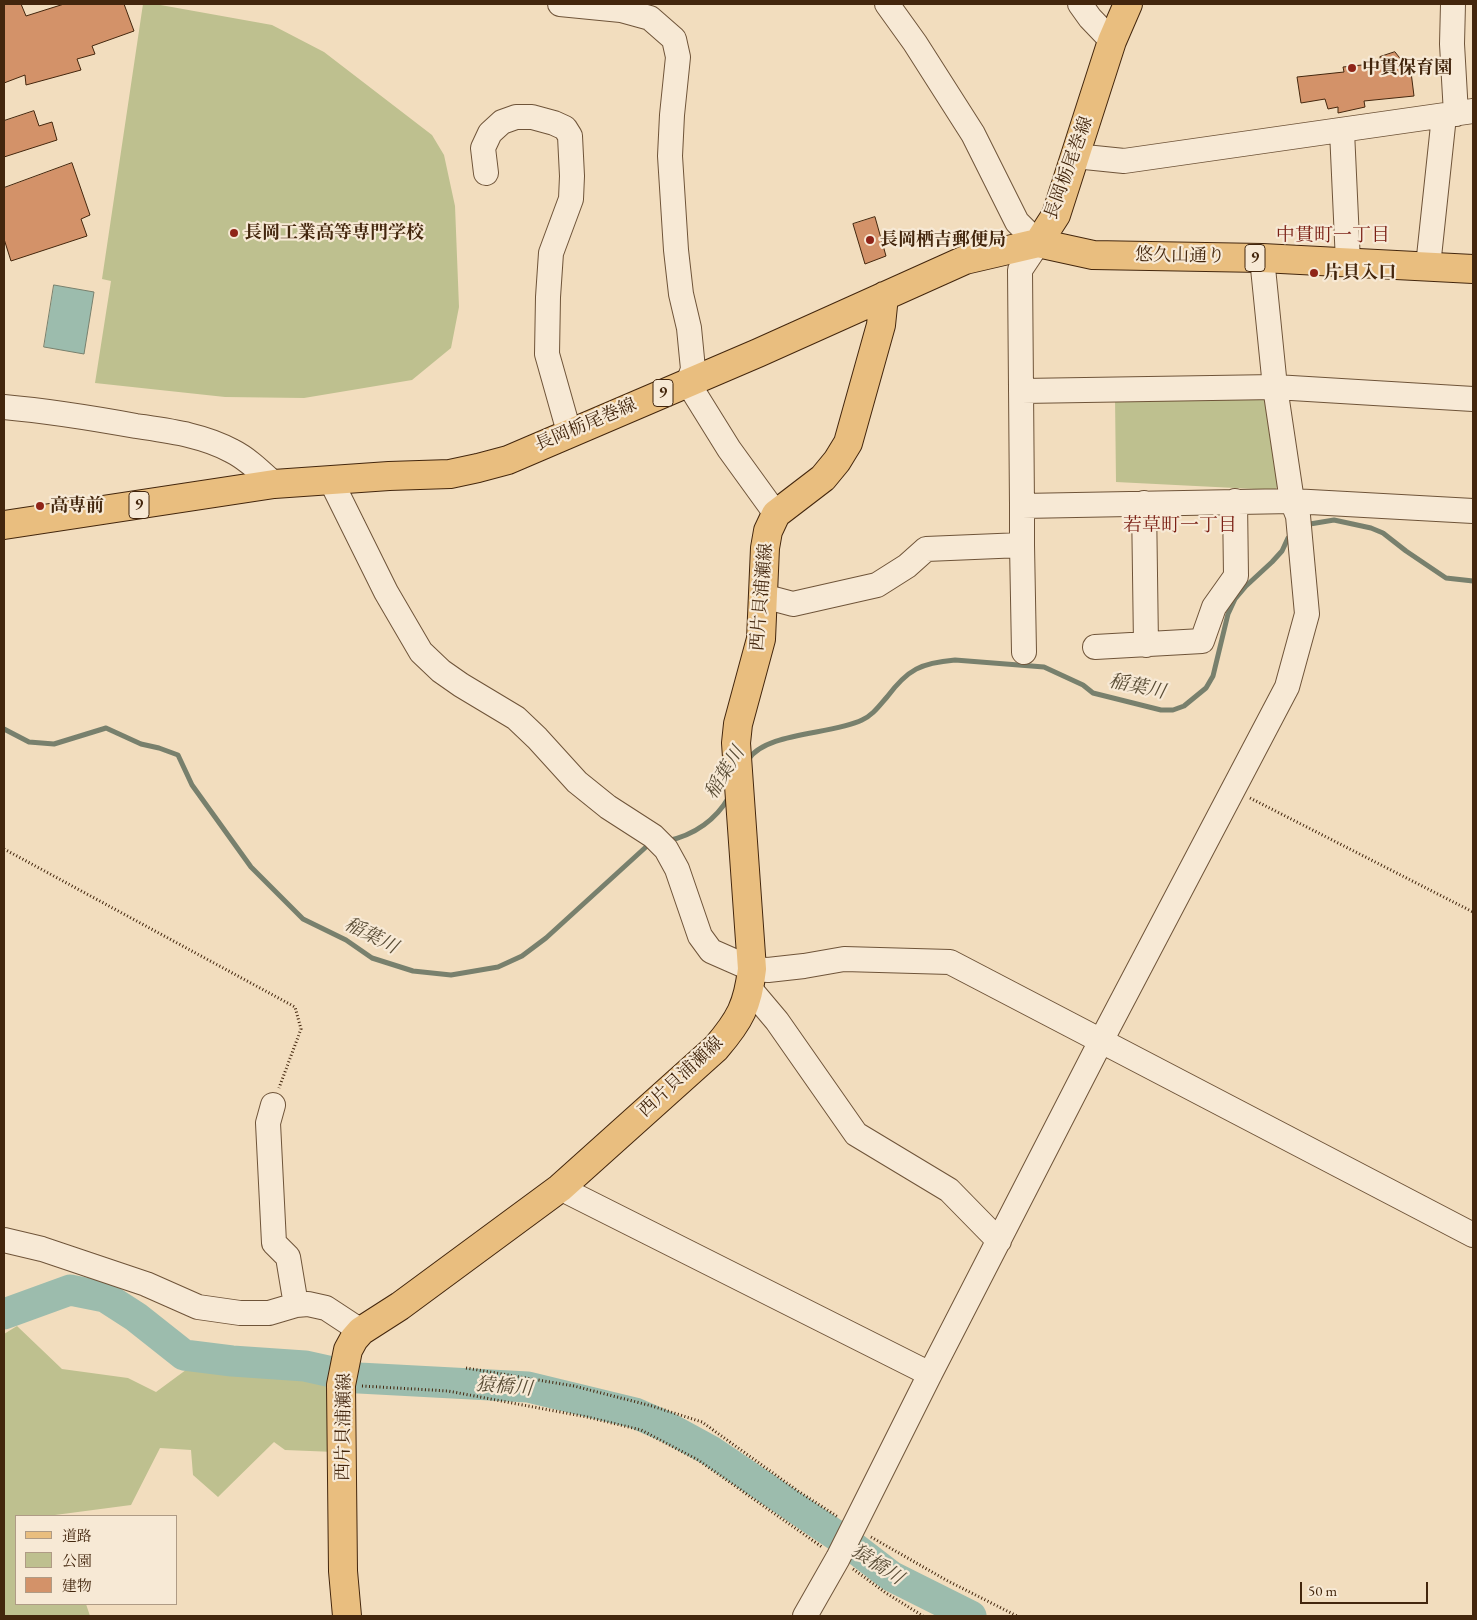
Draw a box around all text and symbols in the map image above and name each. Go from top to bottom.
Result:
place label: 中貫保育園 [1362,57,1452,79]
marker: 中貫保育園 [1346,62,1358,74]
street label: 長岡栃尾巻線 [1040,114,1098,222]
place label: 長岡工業高等専門学校 [244,222,424,244]
district label: 中貫町一丁目 [1276,225,1390,247]
marker: 長岡工業高等専門学校 [228,227,240,239]
place label: 長岡栖吉郵便局 [880,229,1006,251]
marker: 長岡栖吉郵便局 [864,234,876,246]
street label: 悠久山通り [1135,244,1225,268]
road number: 9 [1245,244,1265,272]
place label: 片貝入口 [1324,262,1396,284]
marker: 片貝入口 [1308,267,1320,279]
road number: 9 [653,379,673,406]
street label: 長岡栃尾巻線 [532,394,640,456]
road number: 9 [129,492,149,518]
place label: 高専前 [50,495,104,517]
marker: 高専前 [34,500,46,512]
district label: 若草町一丁目 [1123,515,1237,537]
street label: 西片貝浦瀬線 [747,542,777,652]
water label: 稲葉川 [1107,670,1167,704]
water label: 稲葉川 [700,743,750,803]
water label: 稲葉川 [340,913,402,959]
street label: 西片貝浦瀬線 [634,1032,728,1122]
street label: 西片貝浦瀬線 [332,1373,356,1481]
water label: 猿橋川 [475,1373,533,1401]
legend [15,1515,178,1605]
text: 道路 [62,1526,92,1545]
water label: 猿橋川 [847,1540,907,1590]
text: 公園 [62,1551,92,1570]
scale bar [1302,1572,1430,1604]
text: 建物 [62,1576,92,1595]
text: 50 m [1308,1581,1337,1600]

